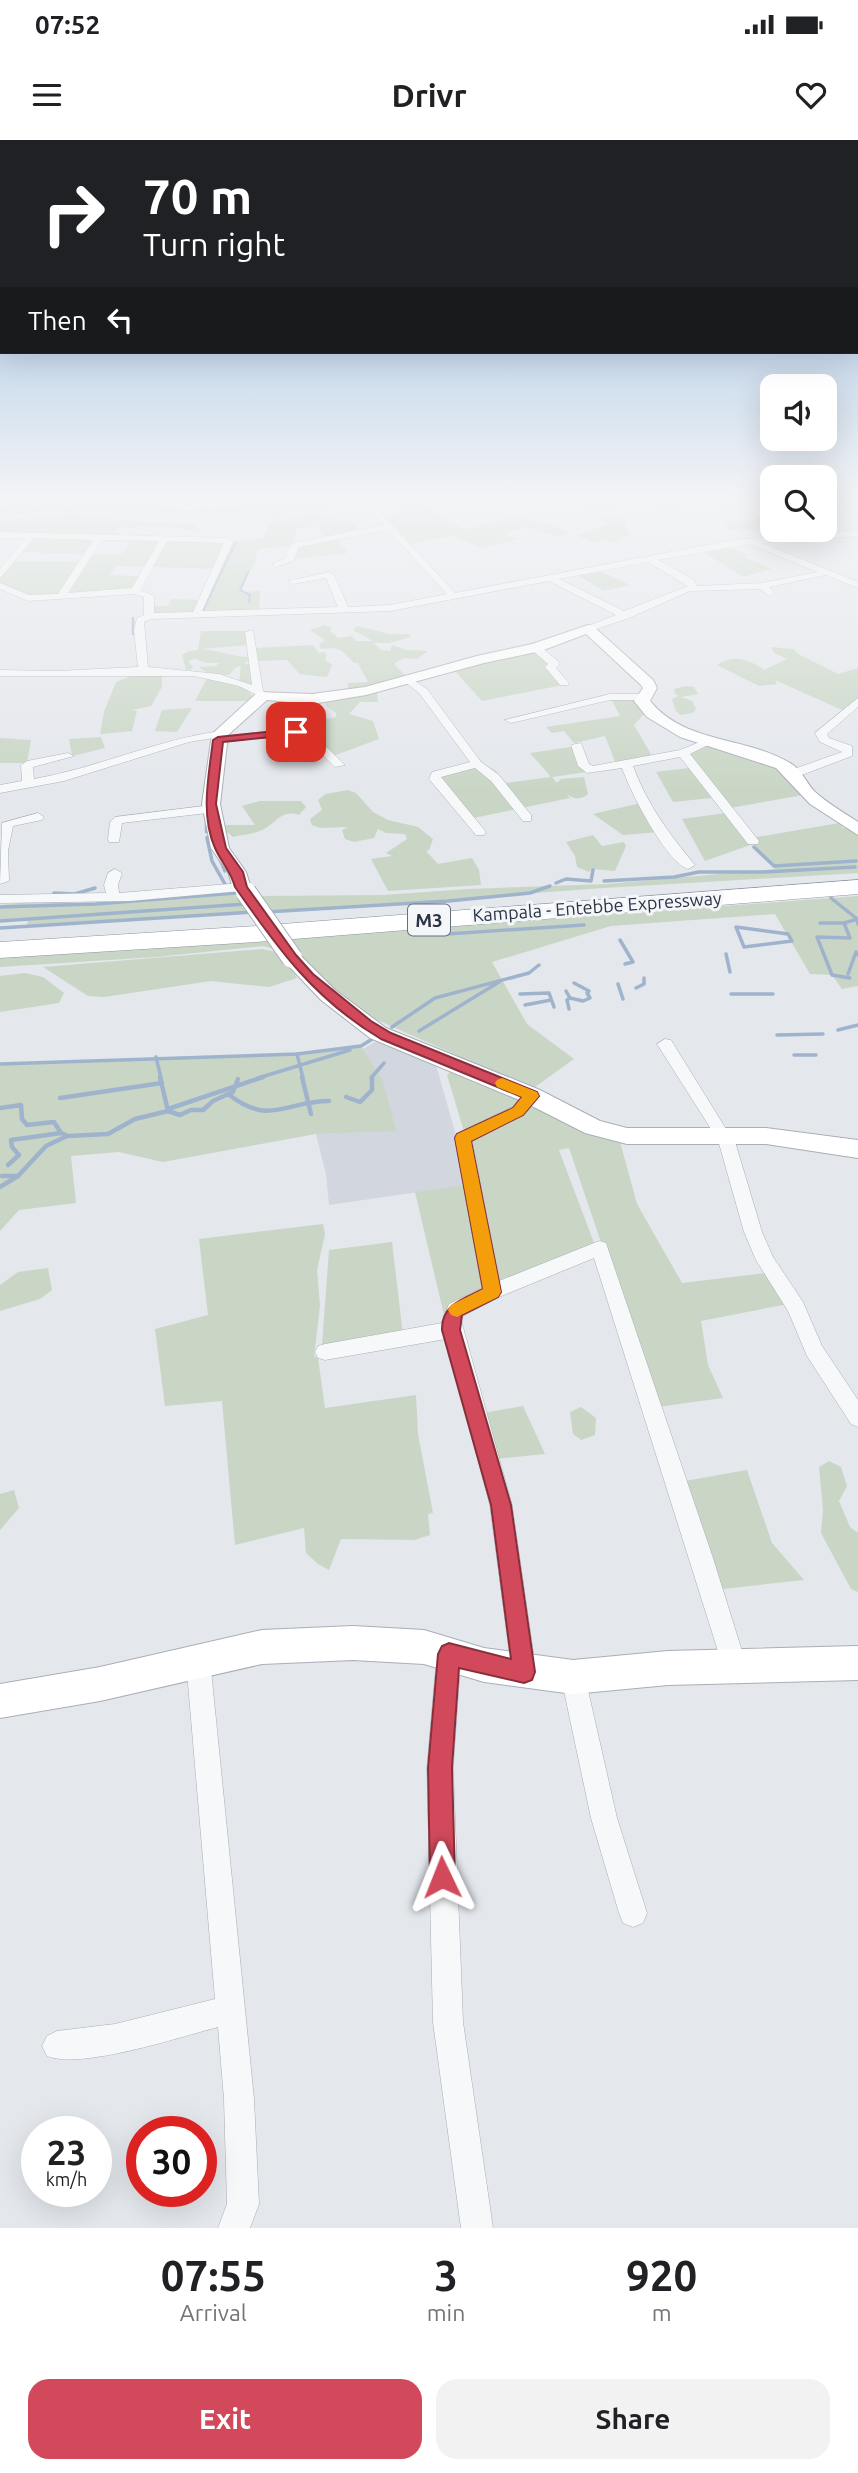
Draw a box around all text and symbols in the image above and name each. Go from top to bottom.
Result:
text: 07:52 [35,10,100,39]
icon: menu [28,76,66,114]
icon: heart [792,76,830,114]
text: Drivr [391,77,467,113]
icon: right [28,168,119,259]
text: 70 m [143,168,252,223]
text: Turn right [143,226,285,262]
icon: left [101,301,139,339]
text: Then [28,306,87,335]
map controls [760,374,837,542]
button: sound [760,374,837,451]
button: search [760,465,837,542]
pin [266,702,326,762]
icon: arrive [277,713,315,751]
street label: Kampala - Entebbe Expressway [472,887,722,925]
road number: M3 [408,904,450,936]
position arrow [405,1840,479,1914]
speed limit sign: 30 [126,2116,217,2207]
text: 23 [47,2132,86,2172]
text: km/h [46,2169,87,2189]
text: 07:55 [161,2252,266,2299]
text: 3 [434,2252,458,2299]
text: 920 [626,2252,697,2299]
text: Arrival [180,2300,247,2325]
text: min [427,2300,465,2325]
text: m [652,2300,672,2325]
button: Exit [28,2379,422,2459]
button: Share [436,2379,830,2459]

